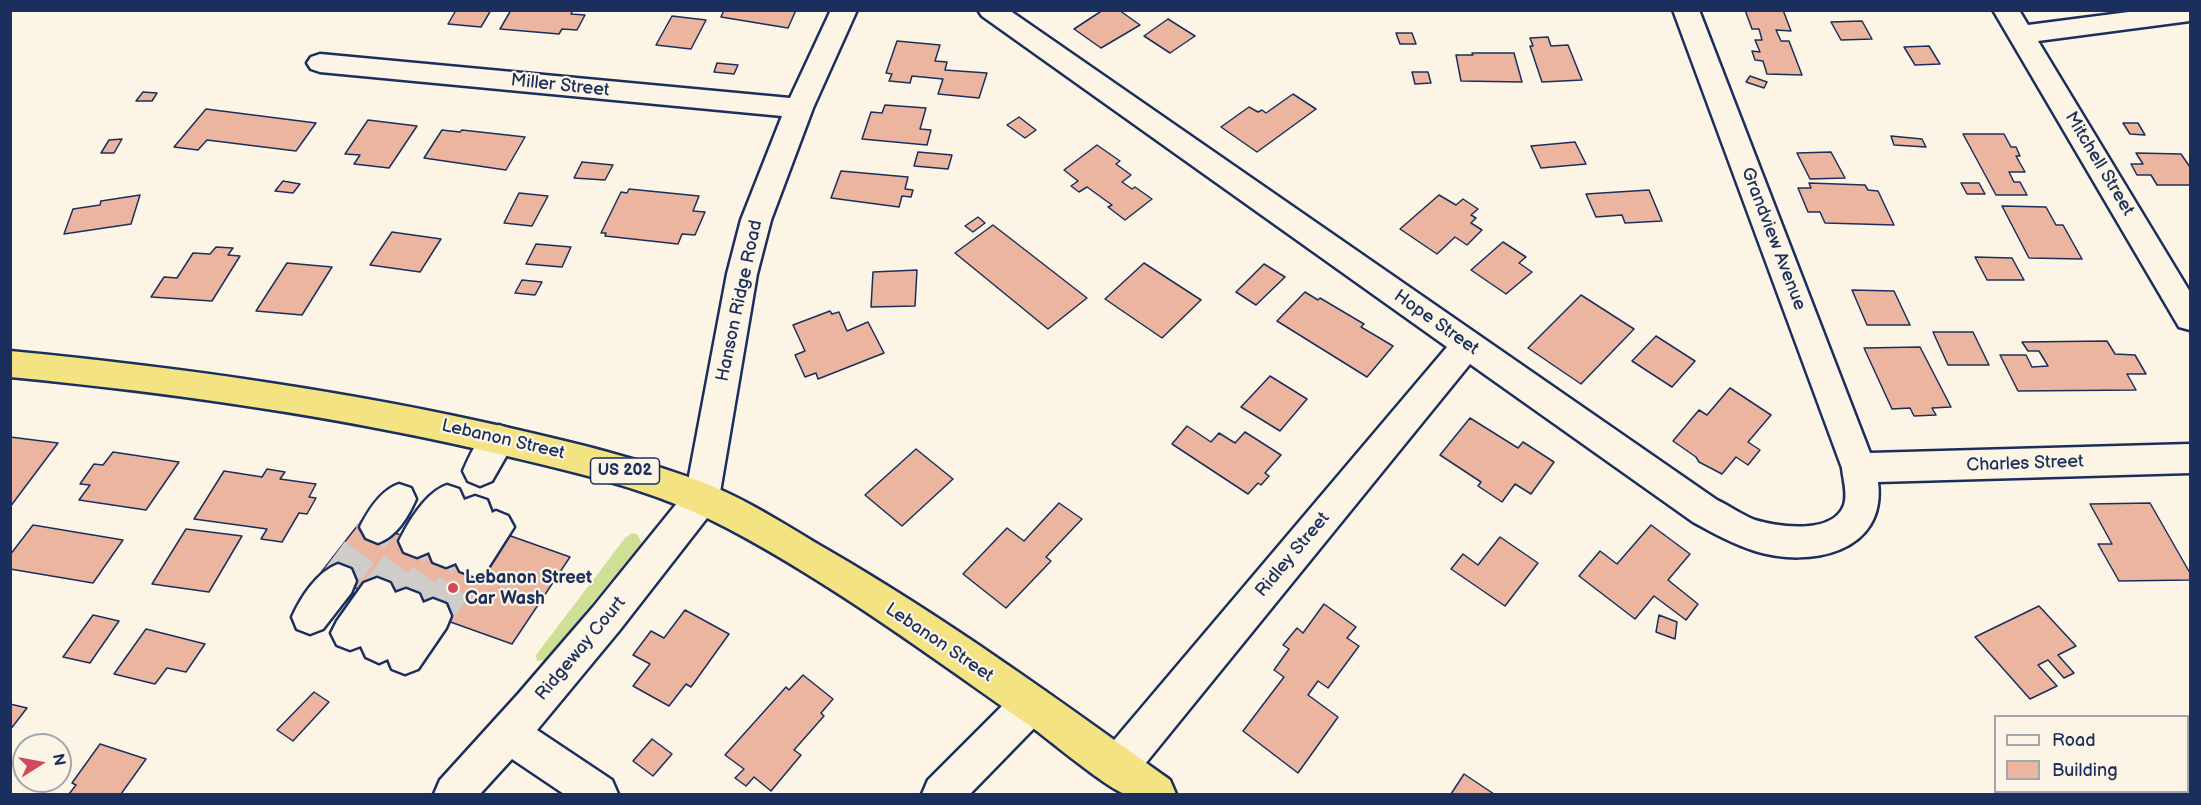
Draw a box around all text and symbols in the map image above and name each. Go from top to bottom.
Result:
street label: Miller Street [510,70,610,102]
street label: Mitchell Street [2060,108,2138,220]
street label: Grandview Avenue [1736,165,1810,313]
street label: Hanson Ridge Road [712,218,768,384]
street label: Hope Street [1389,286,1483,360]
street label: Lebanon Street [439,415,567,465]
street label: Charles Street [1966,451,2084,477]
road number: US 202 [590,458,660,484]
street label: Ridley Street [1251,508,1335,602]
place label: Lebanon Street Car Wash [465,567,592,610]
marker: Lebanon Street Car Wash [446,581,460,595]
street label: Ridgeway Court [531,593,631,705]
street label: Lebanon Street [881,599,997,687]
legend [1994,715,2189,793]
text: Road [2052,730,2096,751]
north arrow [12,733,72,793]
text: N [48,752,69,768]
text: Building [2052,760,2118,781]

